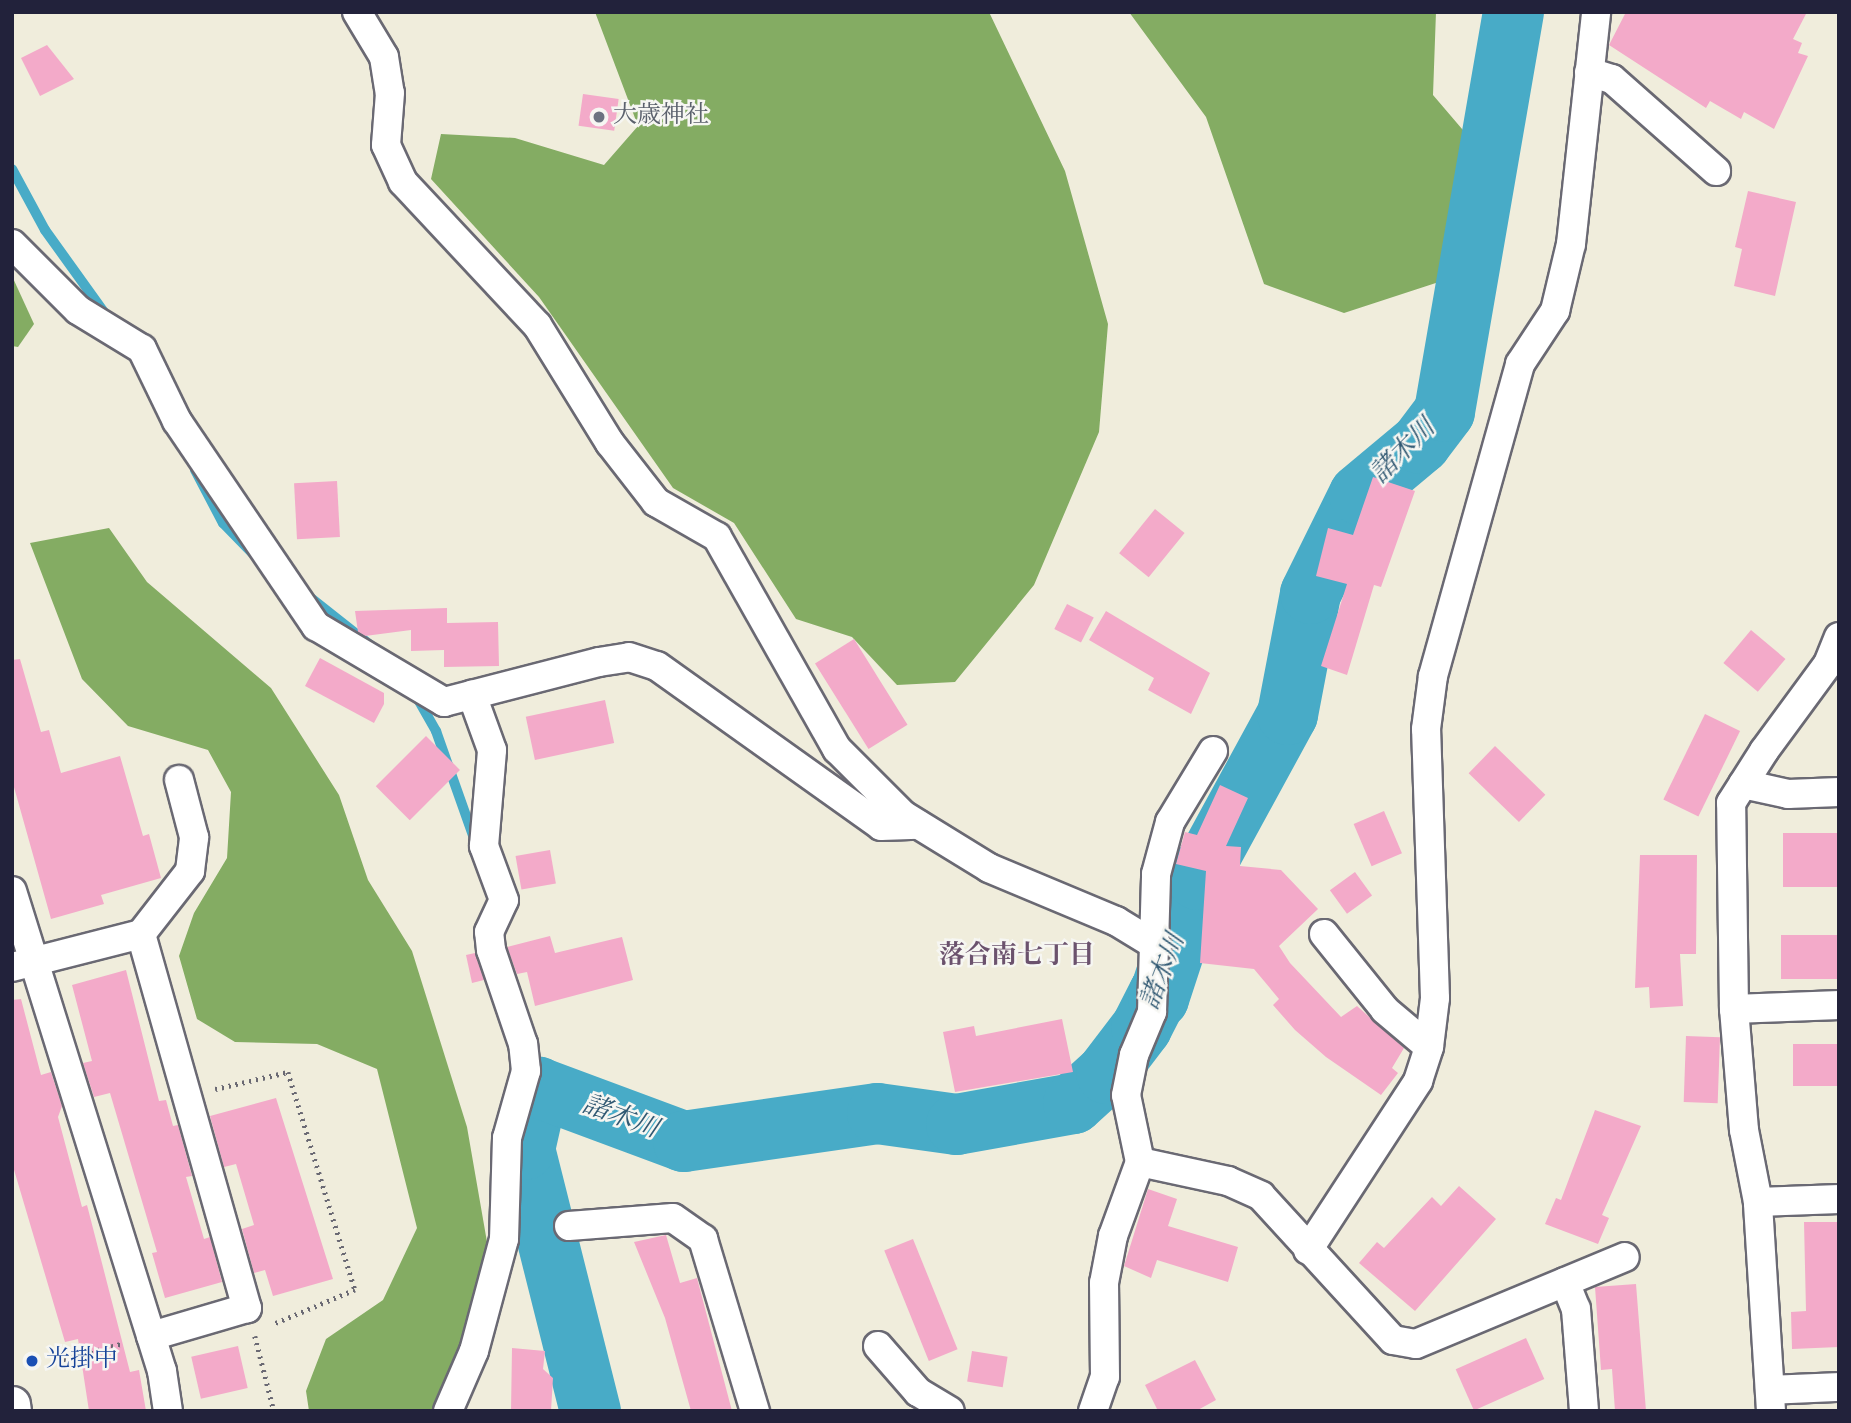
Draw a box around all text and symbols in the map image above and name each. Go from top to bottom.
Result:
place label: 大歳神社 [613,103,709,131]
marker: 大歳神社 [591,109,607,125]
water label: 諸木川 [1365,413,1443,491]
water label: 諸木川 [1135,930,1193,1014]
district label: 落合南七丁目 [939,941,1095,973]
water label: 諸木川 [578,1090,662,1146]
place label: 光掛中 [46,1347,118,1375]
marker: 光掛中 [24,1353,40,1369]

